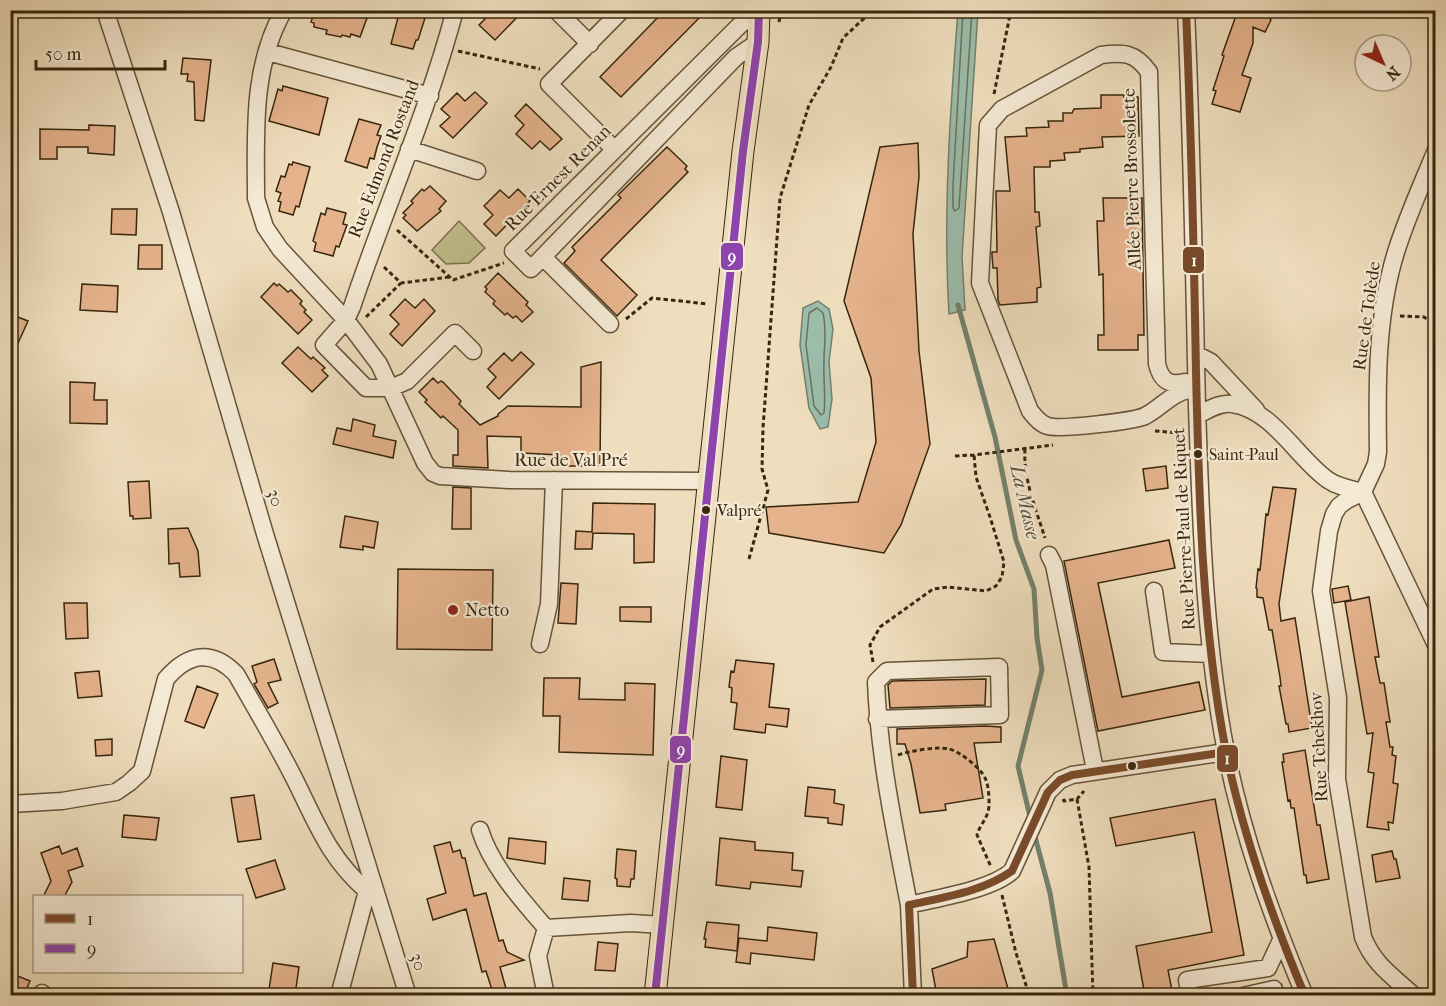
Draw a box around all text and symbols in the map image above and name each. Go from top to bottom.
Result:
scale bar [36,33,165,71]
north arrow [1353,33,1413,93]
text: 50 m [45,44,82,65]
text: N [1381,62,1404,85]
street label: Rue Edmond Rostand [344,77,424,241]
street label: Allée Pierre Brossolette [1118,87,1146,271]
street label: Rue Ernest Renan [501,120,616,235]
line badge: 9 [720,242,744,271]
line badge: 1 [1182,246,1205,274]
text: 9 [727,247,736,267]
text: 1 [1191,251,1197,270]
street label: Rue de Tolède [1349,260,1385,372]
street label: Rue Pierre-Paul de Riquet [1168,427,1200,631]
place label: Saint-Paul [1209,445,1279,464]
marker: Saint-Paul [1192,448,1204,460]
street label: Rue de Val Pré [514,450,628,471]
water label: La Masse [1005,461,1045,542]
street label: 30 [263,487,287,509]
place label: Valpré [716,501,762,520]
marker: Valpré [700,504,712,516]
place label: Netto [465,600,509,621]
marker: Netto [446,603,460,617]
street label: Rue Tchekhov [1306,690,1332,803]
line badge: 9 [669,735,692,764]
text: 9 [676,740,685,760]
line badge: 1 [1216,744,1239,773]
text: 1 [1224,749,1230,768]
unlabelled marker [1126,760,1138,772]
legend [33,895,243,973]
text: 1 [87,909,93,930]
text: 9 [87,939,96,960]
street label: 30 [405,951,431,973]

